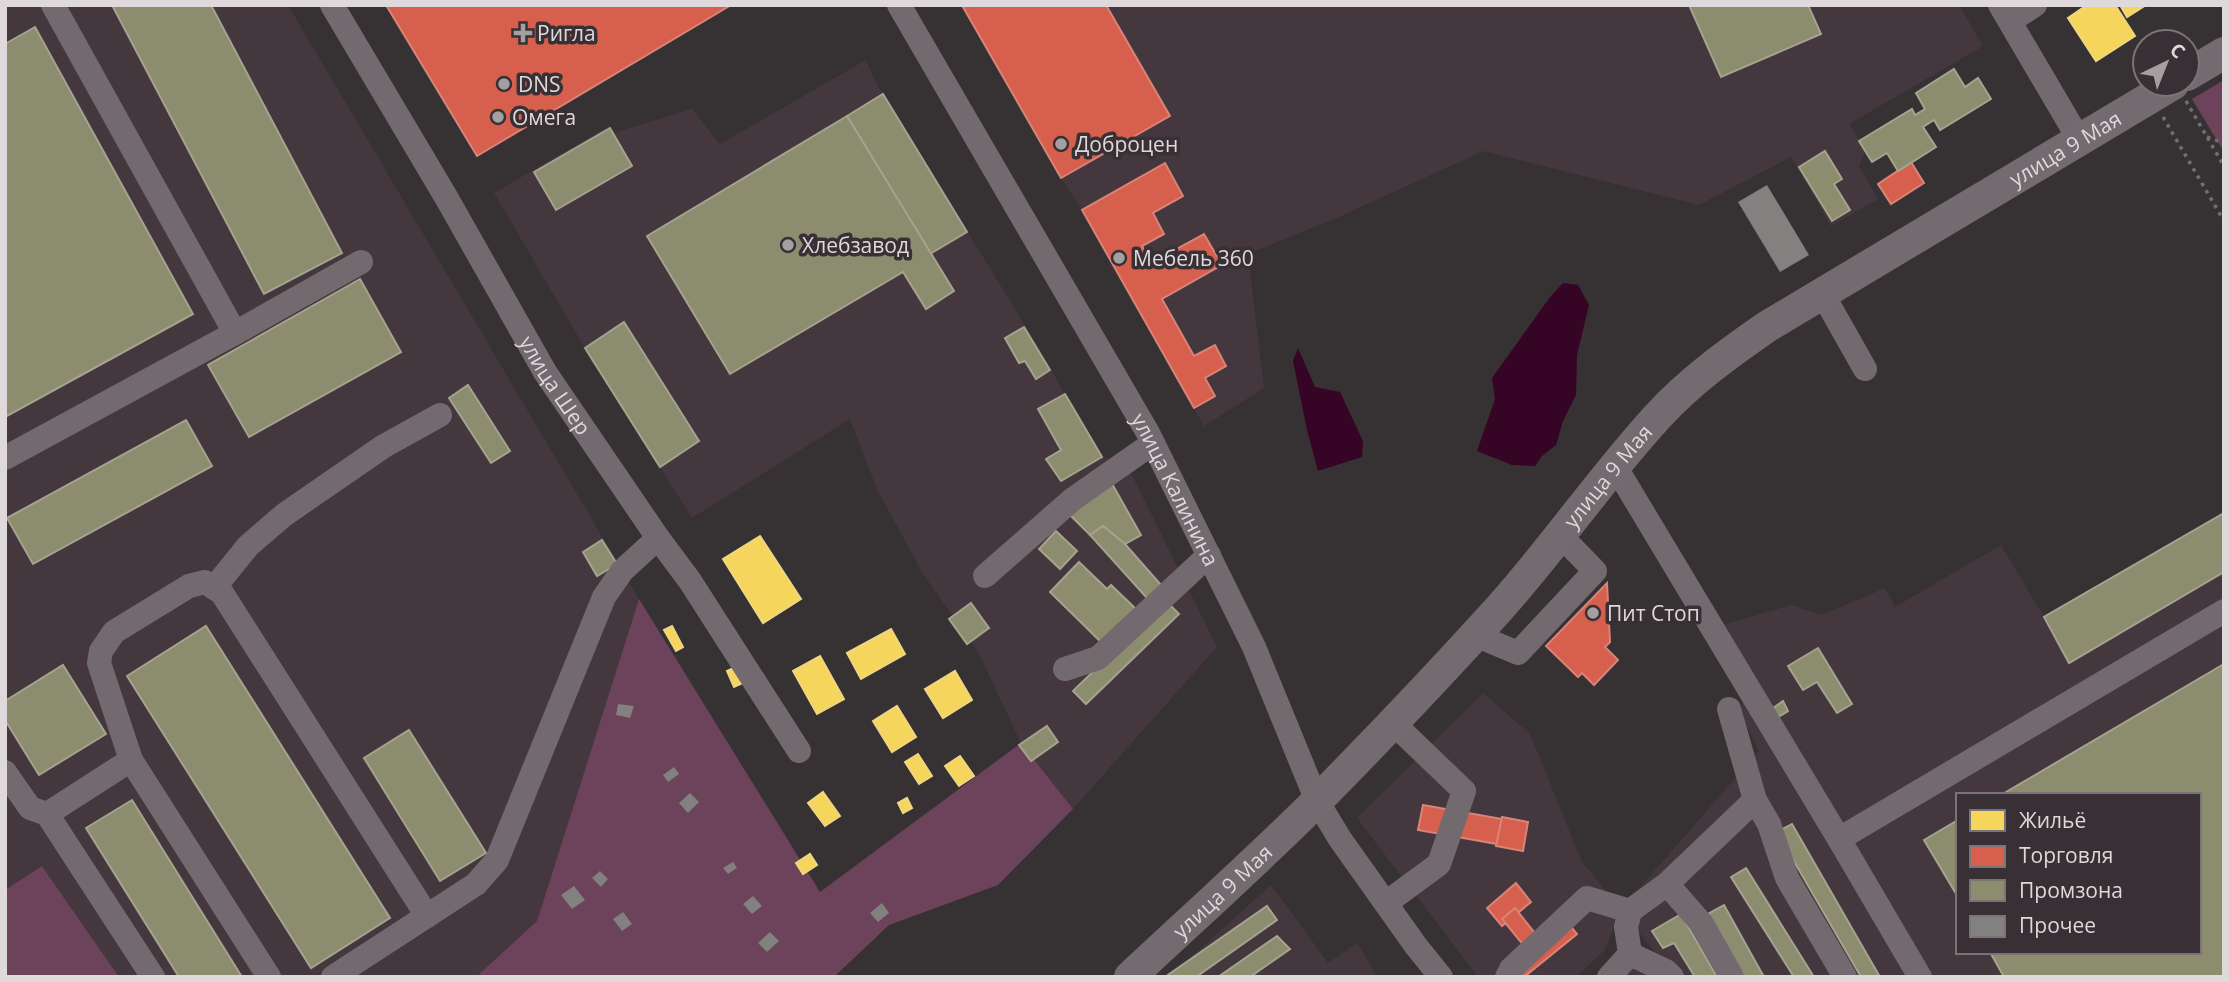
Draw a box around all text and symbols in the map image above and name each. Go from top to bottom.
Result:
place label: Ригла [537,19,596,47]
marker: Ригла [515,25,531,41]
north arrow [2131,28,2201,98]
text: С [2164,37,2191,64]
place label: DNS [518,70,561,98]
marker: DNS [496,76,512,92]
place label: Омега [512,103,576,131]
street label: улица 9 Мая [2004,104,2126,193]
marker: Омега [490,109,506,125]
place label: Доброцен [1075,130,1178,158]
marker: Доброцен [1053,136,1069,152]
place label: Хлебзавод [802,231,909,259]
marker: Хлебзавод [780,237,796,253]
place label: Мебель 360 [1133,244,1254,272]
marker: Мебель 360 [1111,250,1127,266]
street label: улица Шер [513,331,598,440]
street label: улица Калинина [1125,408,1226,571]
street label: улица 9 Мая [1557,418,1658,534]
place label: Пит Стоп [1607,599,1700,627]
marker: Пит Стоп [1585,605,1601,621]
legend [1956,793,2201,954]
text: Жильё [2019,806,2086,834]
street label: улица 9 Мая [1167,838,1278,944]
text: Торговля [2019,841,2113,869]
text: Промзона [2019,876,2123,904]
text: Прочее [2019,911,2096,939]

